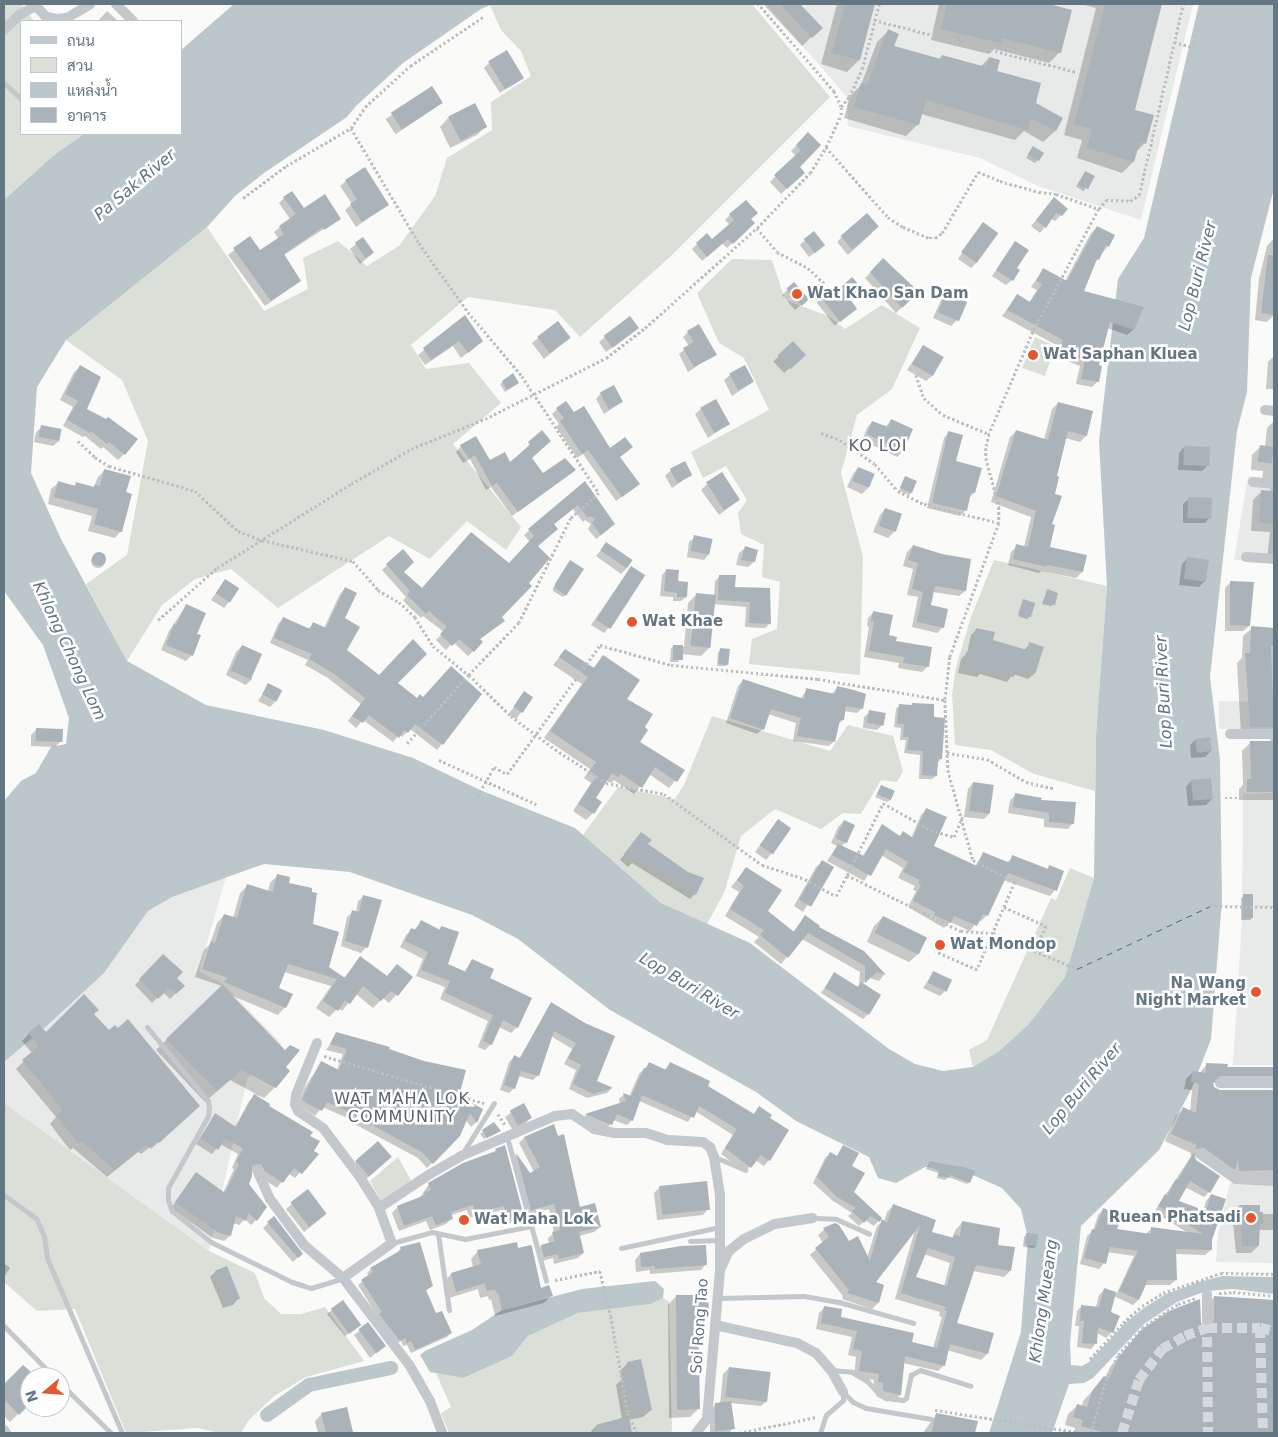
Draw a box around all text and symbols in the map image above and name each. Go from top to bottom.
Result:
legend [20,20,182,135]
text: ถนน [67,32,95,50]
text: สวน [67,57,93,75]
text: แหล่งน้ำ [67,82,118,100]
text: อาคาร [67,107,107,125]
water label: Pa Sak River [90,145,180,225]
water label: Lop Buri River [1175,219,1221,333]
place label: Wat Khao San Dam [807,285,969,303]
marker: Wat Khao San Dam [791,288,803,300]
place label: Wat Saphan Kluea [1043,346,1198,364]
marker: Wat Saphan Kluea [1027,349,1039,361]
district label: KO LOI [848,436,908,456]
water label: Khlong Chong Lom [28,579,110,723]
place label: Wat Khae [642,613,723,631]
marker: Wat Khae [626,616,638,628]
water label: Lop Buri River [1151,635,1177,749]
place label: Wat Mondop [950,936,1056,954]
marker: Wat Mondop [934,939,946,951]
water label: Lop Buri River [636,949,742,1023]
place label: Na Wang Night Market [1135,974,1246,1009]
marker: Na Wang Night Market [1250,986,1262,998]
water label: Lop Buri River [1038,1040,1126,1138]
district label: WAT MAHA LOK COMMUNITY [333,1089,471,1127]
place label: Ruean Phatsadi [1109,1209,1241,1227]
place label: Wat Maha Lok [474,1211,593,1229]
marker: Ruean Phatsadi [1245,1212,1257,1224]
marker: Wat Maha Lok [458,1214,470,1226]
water label: Khlong Mueang [1026,1238,1062,1364]
street label: Soi Rong Tao [688,1278,712,1374]
north arrow [20,1367,70,1417]
text: N [22,1388,41,1404]

